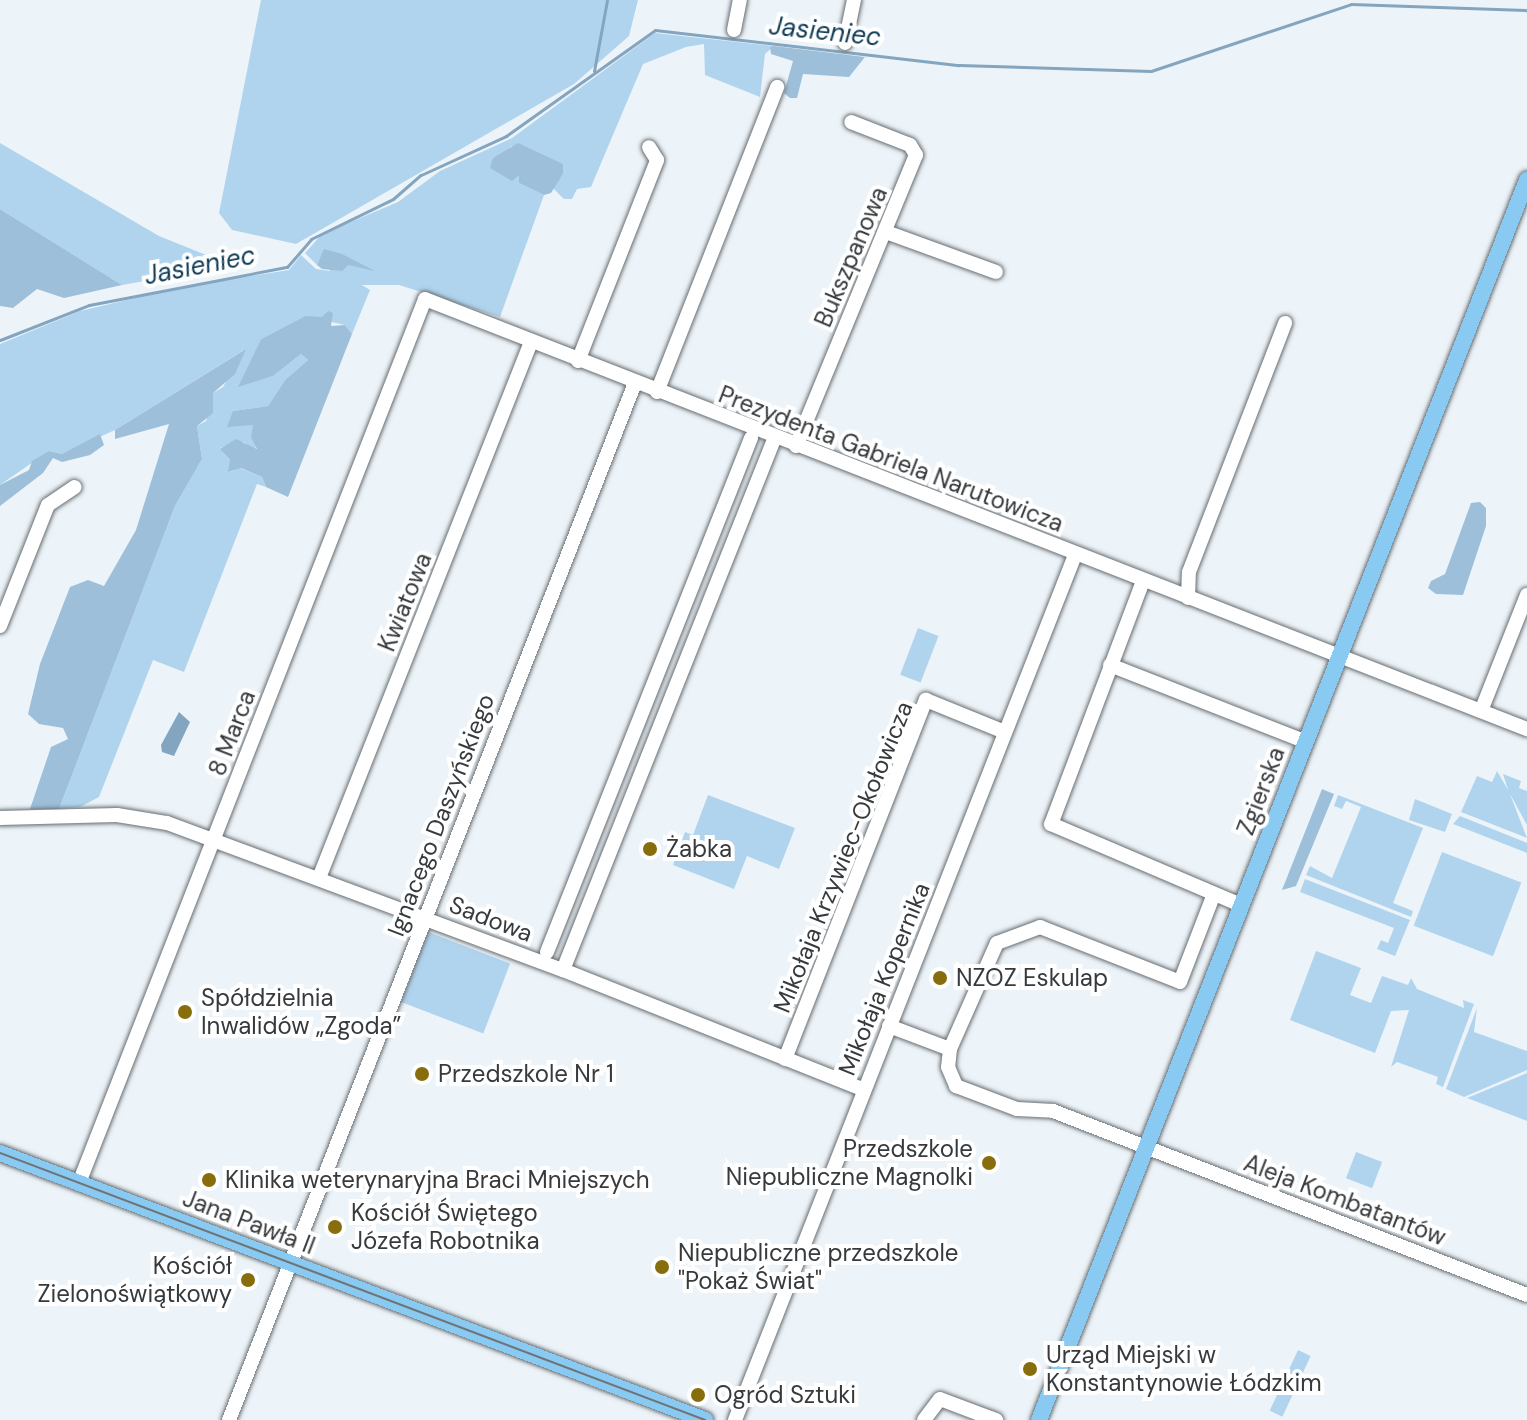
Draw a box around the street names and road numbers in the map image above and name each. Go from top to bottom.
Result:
street label: Bukszpanowa [809,183,893,331]
street label: Prezydenta Gabriela Narutowicza [715,380,1067,538]
street label: Kwiatowa [372,548,438,656]
street label: 8 Marca [203,686,261,780]
street label: Ignacego Daszyńskiego [382,690,500,940]
street label: Mikołaja Krzywiec-Okołowicza [767,697,919,1017]
street label: Zgierska [1231,743,1291,839]
street label: Mikołaja Kopernika [832,878,936,1080]
street label: Sadowa [445,890,537,948]
street label: Aleja Kombatantów [1240,1148,1450,1252]
street label: Jana Pawła II [179,1184,319,1260]

